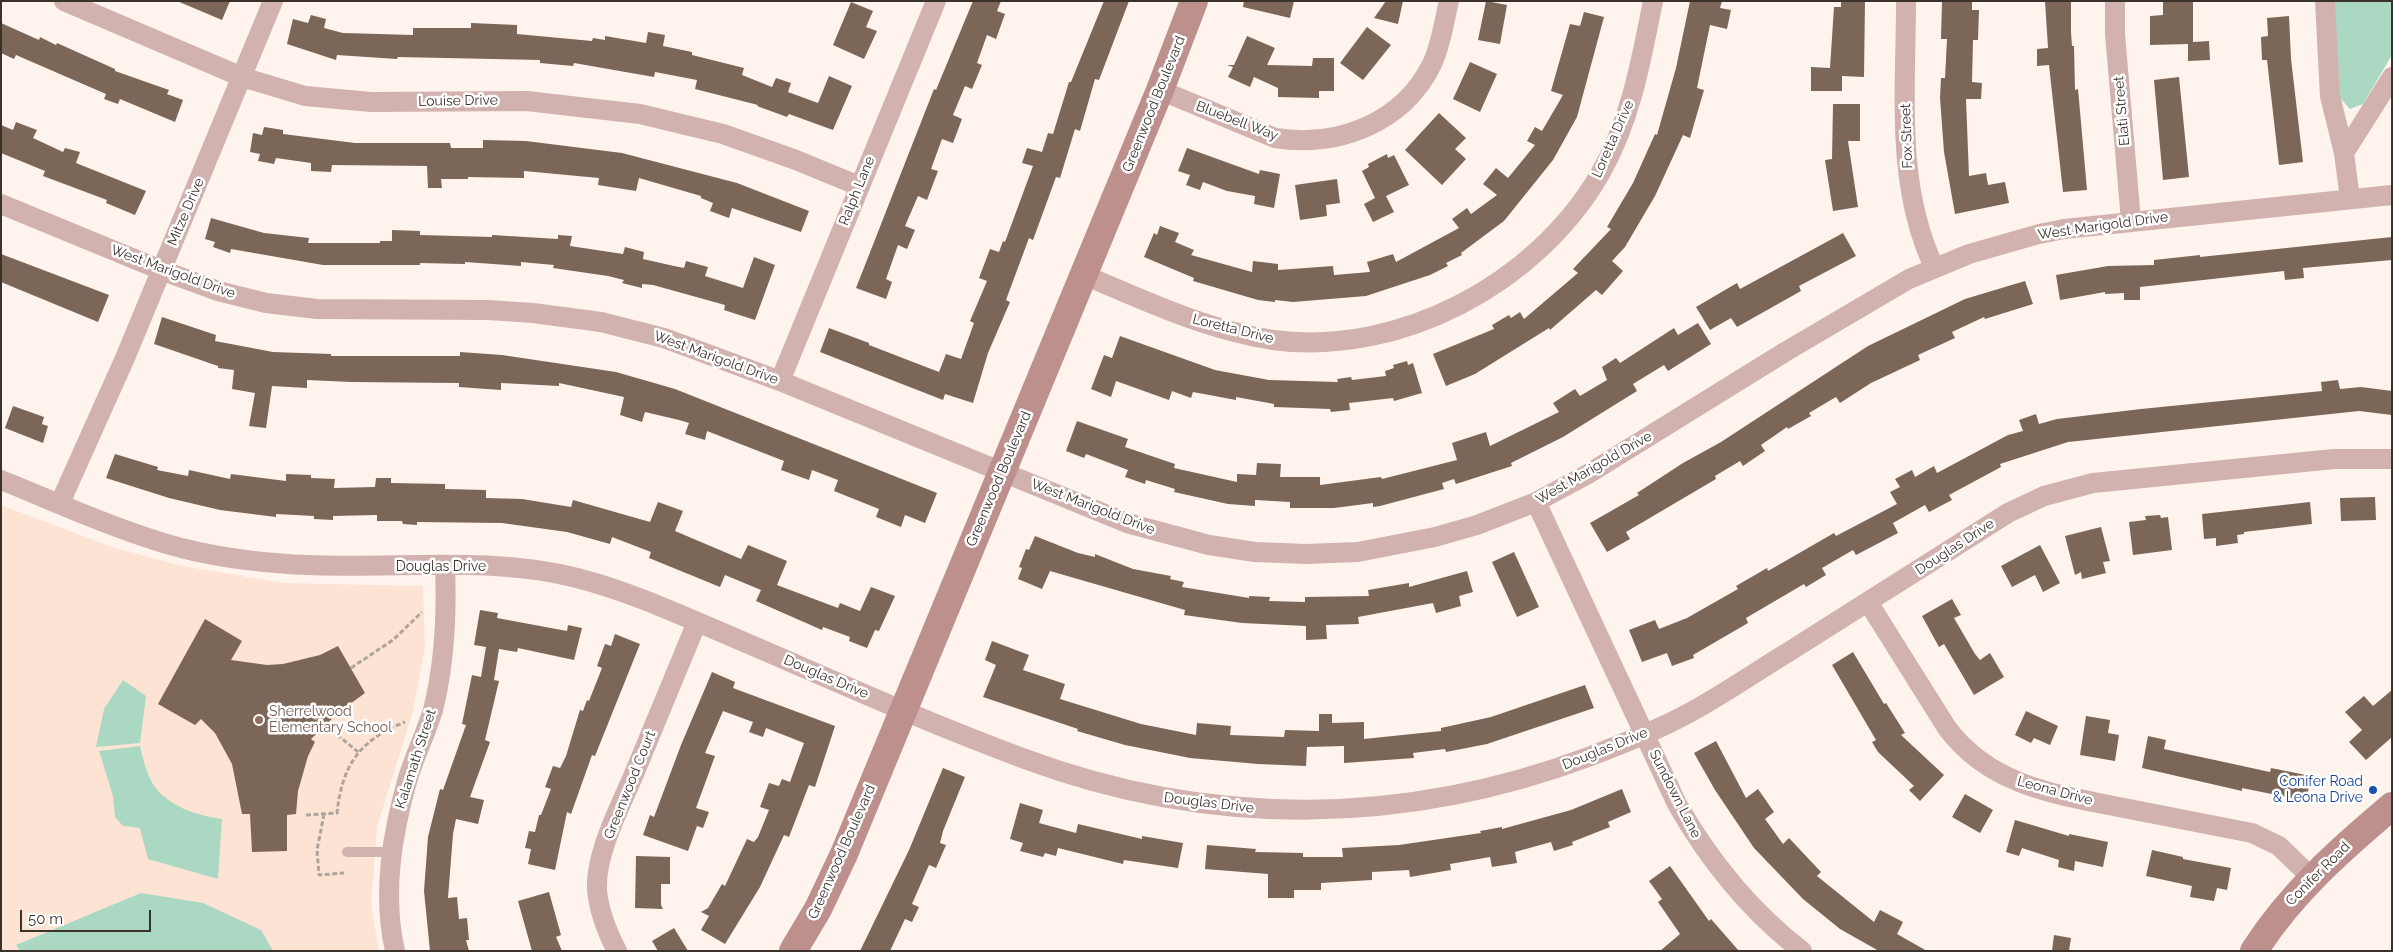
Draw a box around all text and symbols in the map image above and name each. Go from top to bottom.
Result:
street label: Greenwood Boulevard [1119,33,1189,175]
street label: Elati Street [2111,75,2133,147]
street label: Louise Drive [418,92,498,110]
street label: Bluebell Way [1194,98,1280,144]
street label: Loretta Drive [1588,98,1638,180]
street label: Fox Street [1897,103,1917,169]
street label: Ralph Lane [836,154,878,228]
street label: Mitze Drive [164,176,208,248]
street label: West Marigold Drive [2037,209,2169,243]
street label: West Marigold Drive [108,242,238,302]
street label: Loretta Drive [1191,311,1275,347]
street label: West Marigold Drive [651,328,781,388]
street label: Greenwood Boulevard [963,409,1035,549]
street label: West Marigold Drive [1533,428,1655,508]
street label: West Marigold Drive [1029,476,1157,538]
street label: Douglas Drive [1912,515,1998,579]
street label: Douglas Drive [396,559,486,575]
street label: Douglas Drive [781,652,871,702]
place label: Sherrelwood Elementary School [269,704,392,736]
street label: Kalamath Street [392,707,440,811]
marker: Sherrelwood Elementary School [253,714,265,726]
street label: Douglas Drive [1560,724,1650,774]
street label: Greenwood Court [601,729,659,841]
street label: Sundown Lane [1645,747,1705,841]
street label: Leona Drive [2015,773,2095,809]
place label: Conifer Road & Leona Drive [2273,774,2363,806]
street label: Greenwood Boulevard [805,782,879,922]
marker: Conifer Road & Leona Drive [2367,784,2379,796]
street label: Douglas Drive [1163,789,1255,817]
street label: Conifer Road [2282,838,2354,910]
scale bar [22,900,154,932]
text: 50 m [28,910,63,928]

